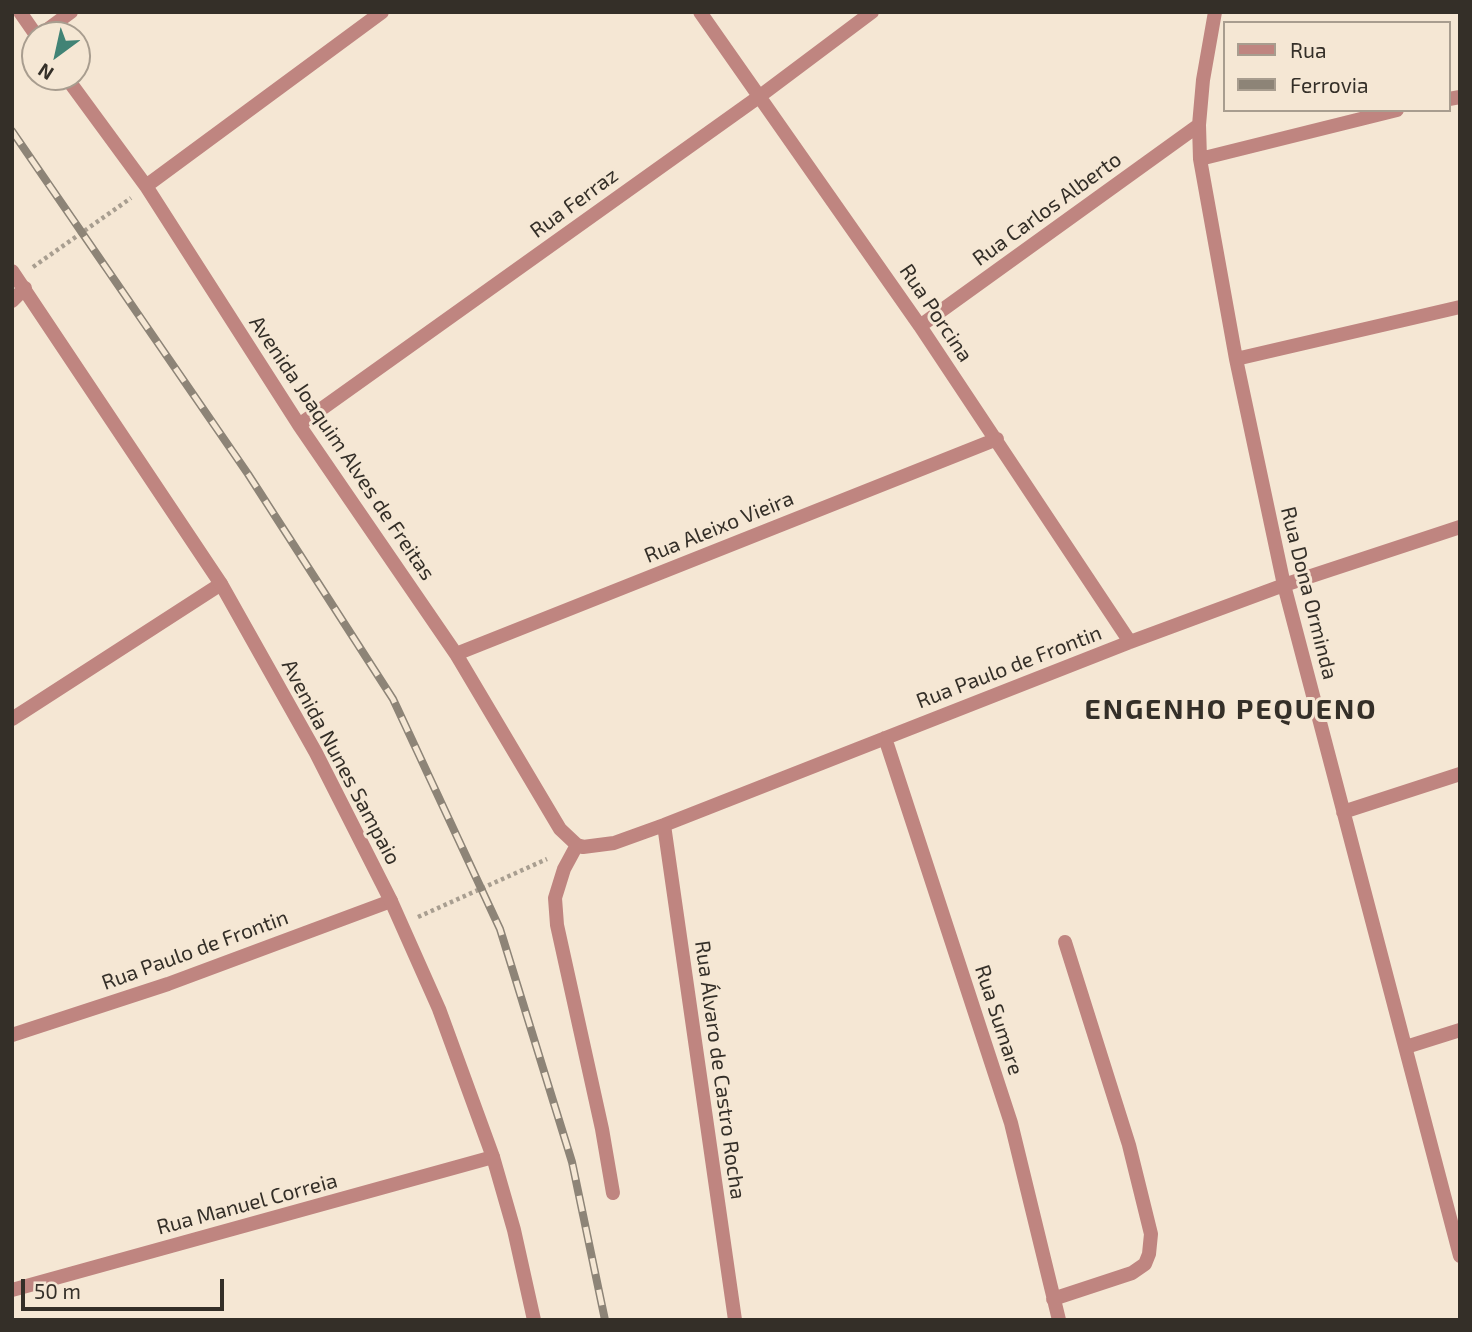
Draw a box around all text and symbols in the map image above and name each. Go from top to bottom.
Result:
north arrow [21,21,91,91]
legend [1224,21,1451,112]
text: Rua [1290,37,1326,62]
text: N [33,59,57,86]
text: Ferrovia [1290,72,1369,97]
street label: Rua Carlos Alberto [968,147,1126,271]
street label: Rua Ferraz [525,163,623,243]
street label: Rua Porcina [894,259,978,367]
street label: Avenida Joaquim Alves de Freitas [244,311,440,585]
street label: Rua Aleixo Vieira [641,486,797,568]
street label: Rua Dona Orminda [1275,504,1343,682]
street label: Rua Paulo de Frontin [913,620,1105,714]
street label: Avenida Nunes Sampaio [276,655,406,869]
district label: ENGENHO PEQUENO [1086,693,1376,727]
street label: Rua Paulo de Frontin [98,905,292,995]
street label: Rua Álvaro de Castro Rocha [689,939,751,1201]
street label: Rua Sumare [969,962,1029,1078]
street label: Rua Manuel Correia [154,1168,340,1240]
scale bar [24,1266,228,1310]
text: 50 m [34,1278,81,1303]

